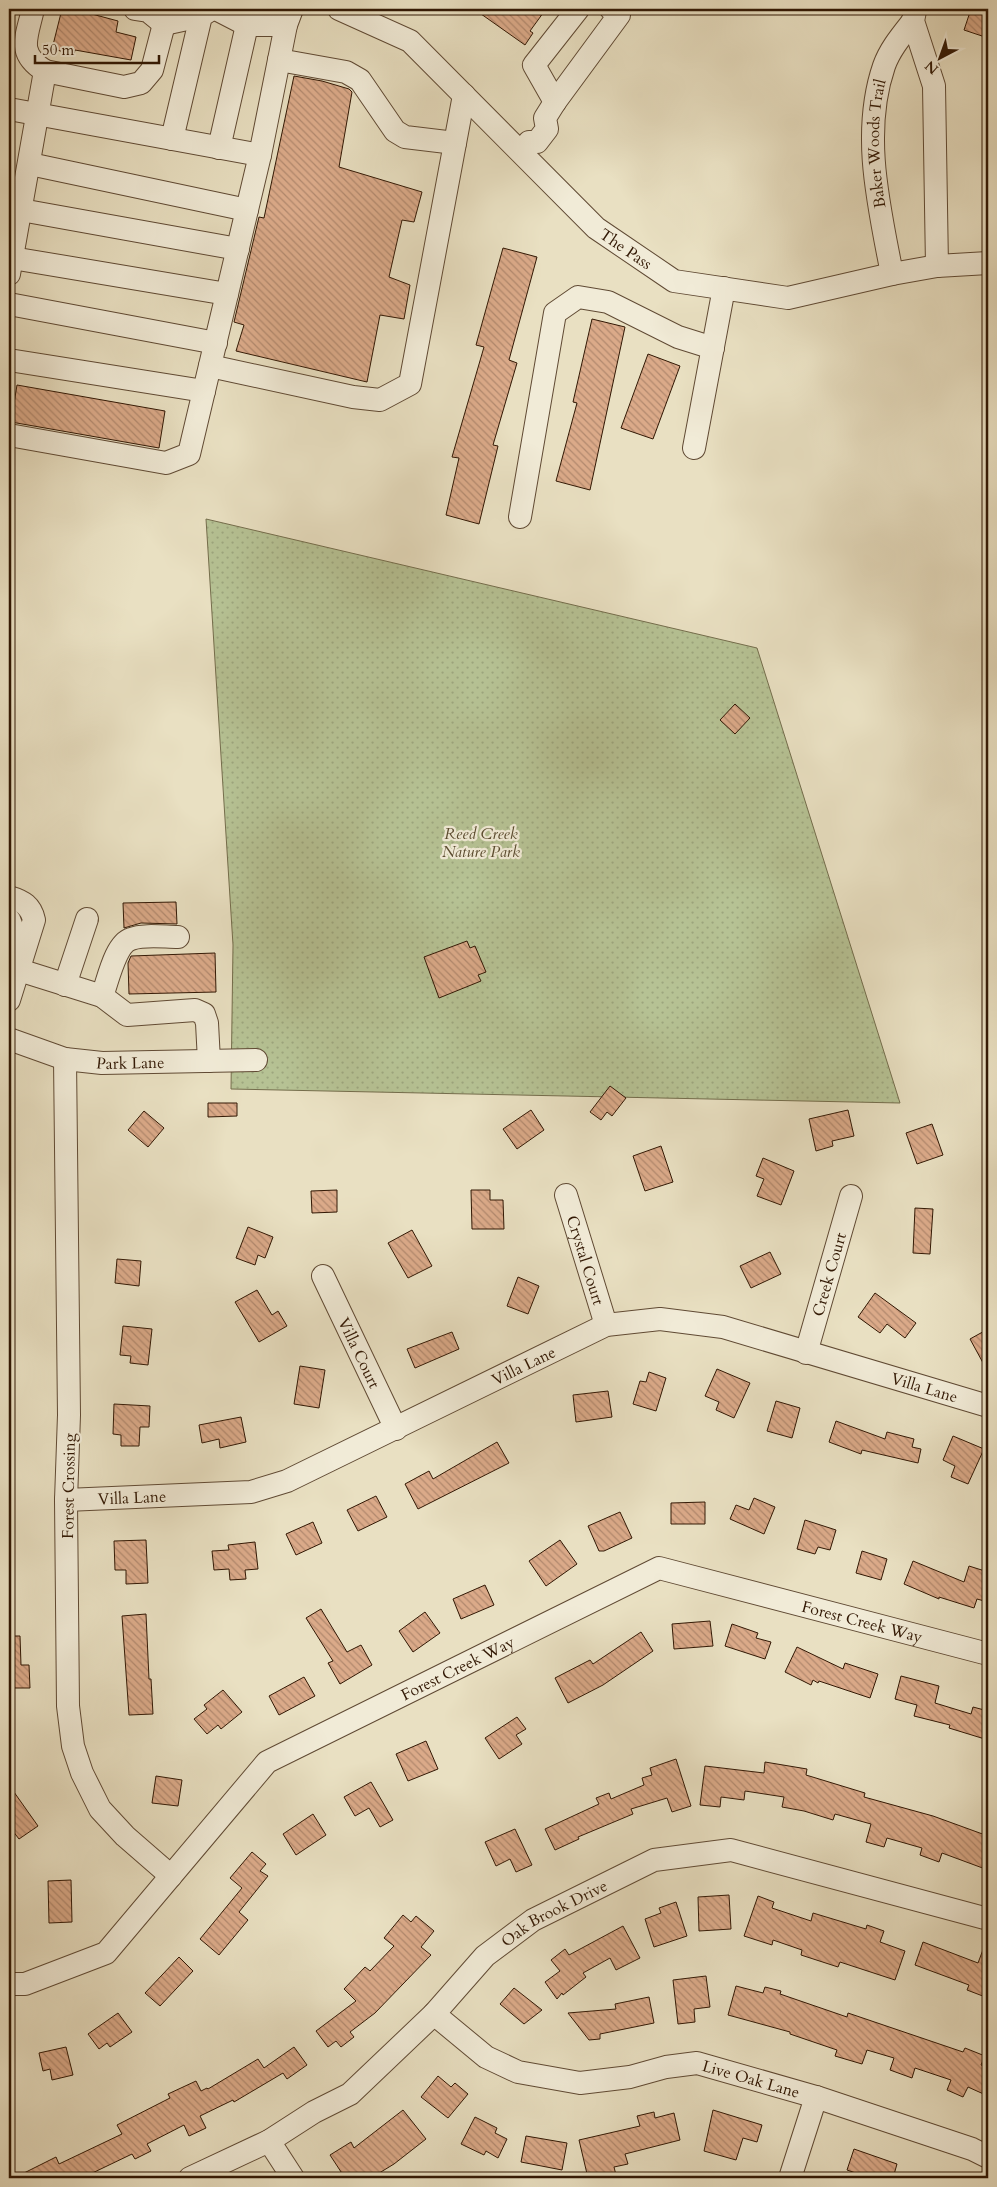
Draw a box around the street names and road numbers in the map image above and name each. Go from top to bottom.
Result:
street label: Baker Woods Trail [863,77,892,210]
street label: The Pass [595,224,656,275]
street label: Park Lane [95,1052,165,1075]
street label: Crystal Court [561,1213,609,1308]
street label: Creek Court [807,1230,852,1319]
street label: Villa Court [332,1314,385,1392]
street label: Villa Lane [488,1341,560,1391]
street label: Villa Lane [888,1368,960,1408]
street label: Forest Crossing [57,1433,81,1539]
street label: Villa Lane [97,1486,167,1511]
street label: Forest Creek Way [799,1596,925,1649]
street label: Forest Creek Way [397,1631,519,1706]
street label: Oak Brook Drive [497,1875,611,1952]
street label: Live Oak Lane [699,2055,802,2104]

